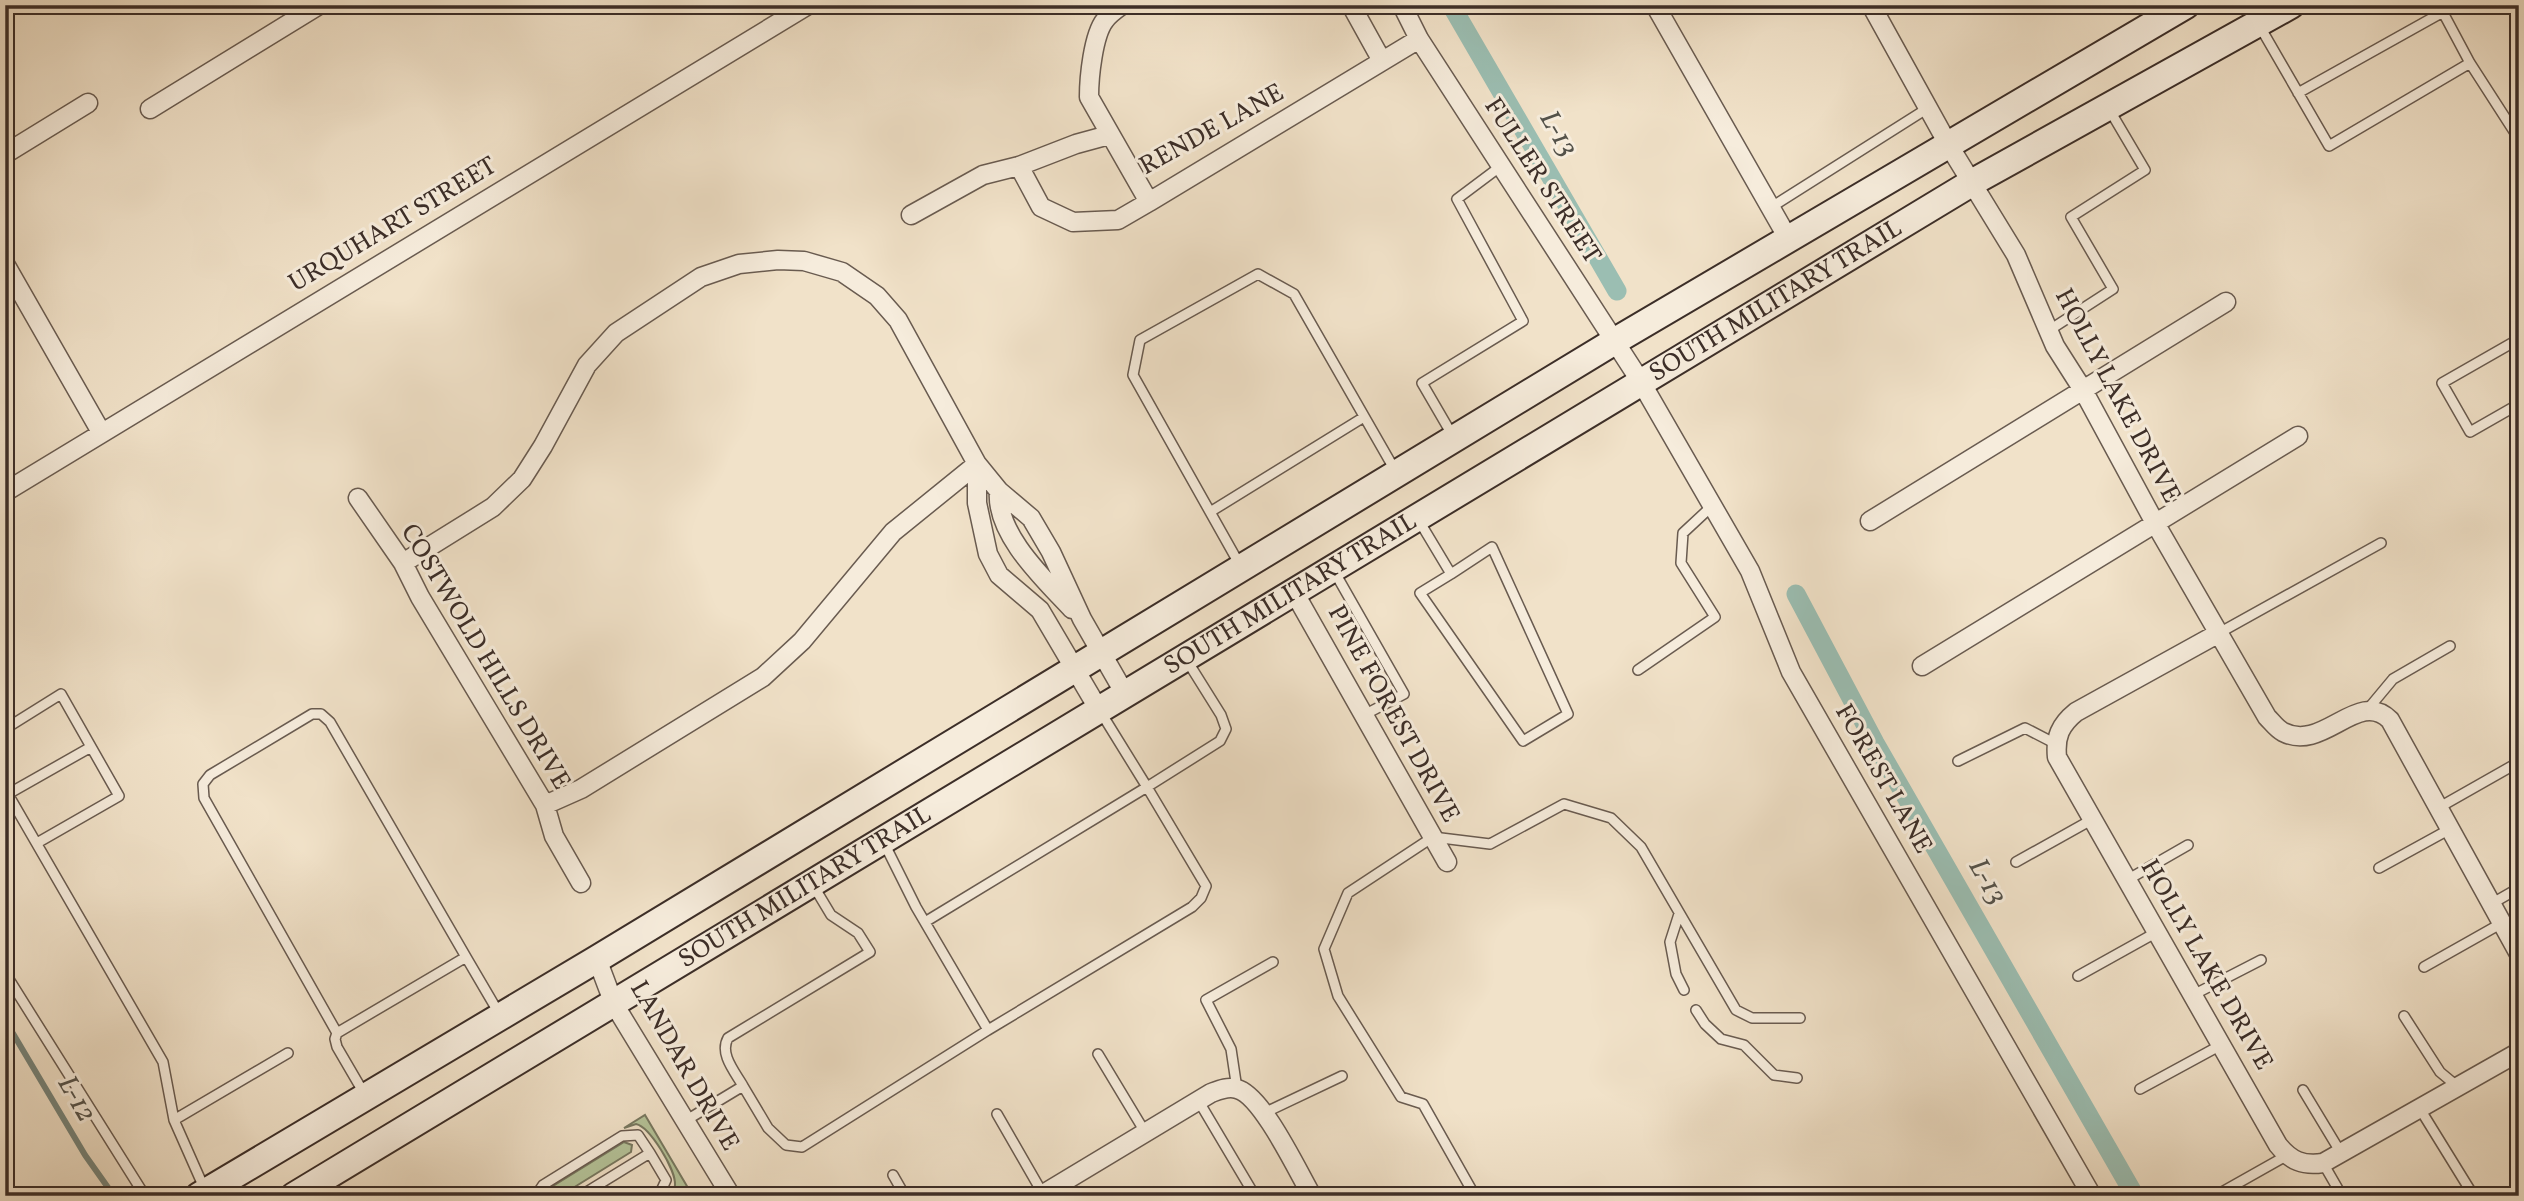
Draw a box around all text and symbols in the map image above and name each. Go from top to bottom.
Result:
street label: RENDE LANE [1133,75,1291,185]
street label: FULLER STREET [1475,91,1609,271]
water label: L-13 [1529,103,1587,165]
street label: URQUHART STREET [282,149,504,301]
street label: SOUTH MILITARY TRAIL [1643,211,1909,391]
street label: HOLLY LAKE DRIVE [2045,282,2189,510]
street label: SOUTH MILITARY TRAIL [1157,504,1424,684]
street label: COSTWOLD HILLS DRIVE [391,517,579,797]
street label: PINE FOREST DRIVE [1318,599,1468,829]
street label: FOREST LANE [1825,697,1941,861]
street label: SOUTH MILITARY TRAIL [672,797,939,978]
water label: L-13 [1958,851,2016,913]
street label: HOLLY LAKE DRIVE [2131,853,2281,1077]
street label: LANDAR DRIVE [621,974,747,1158]
water label: L-12 [47,1068,105,1130]

